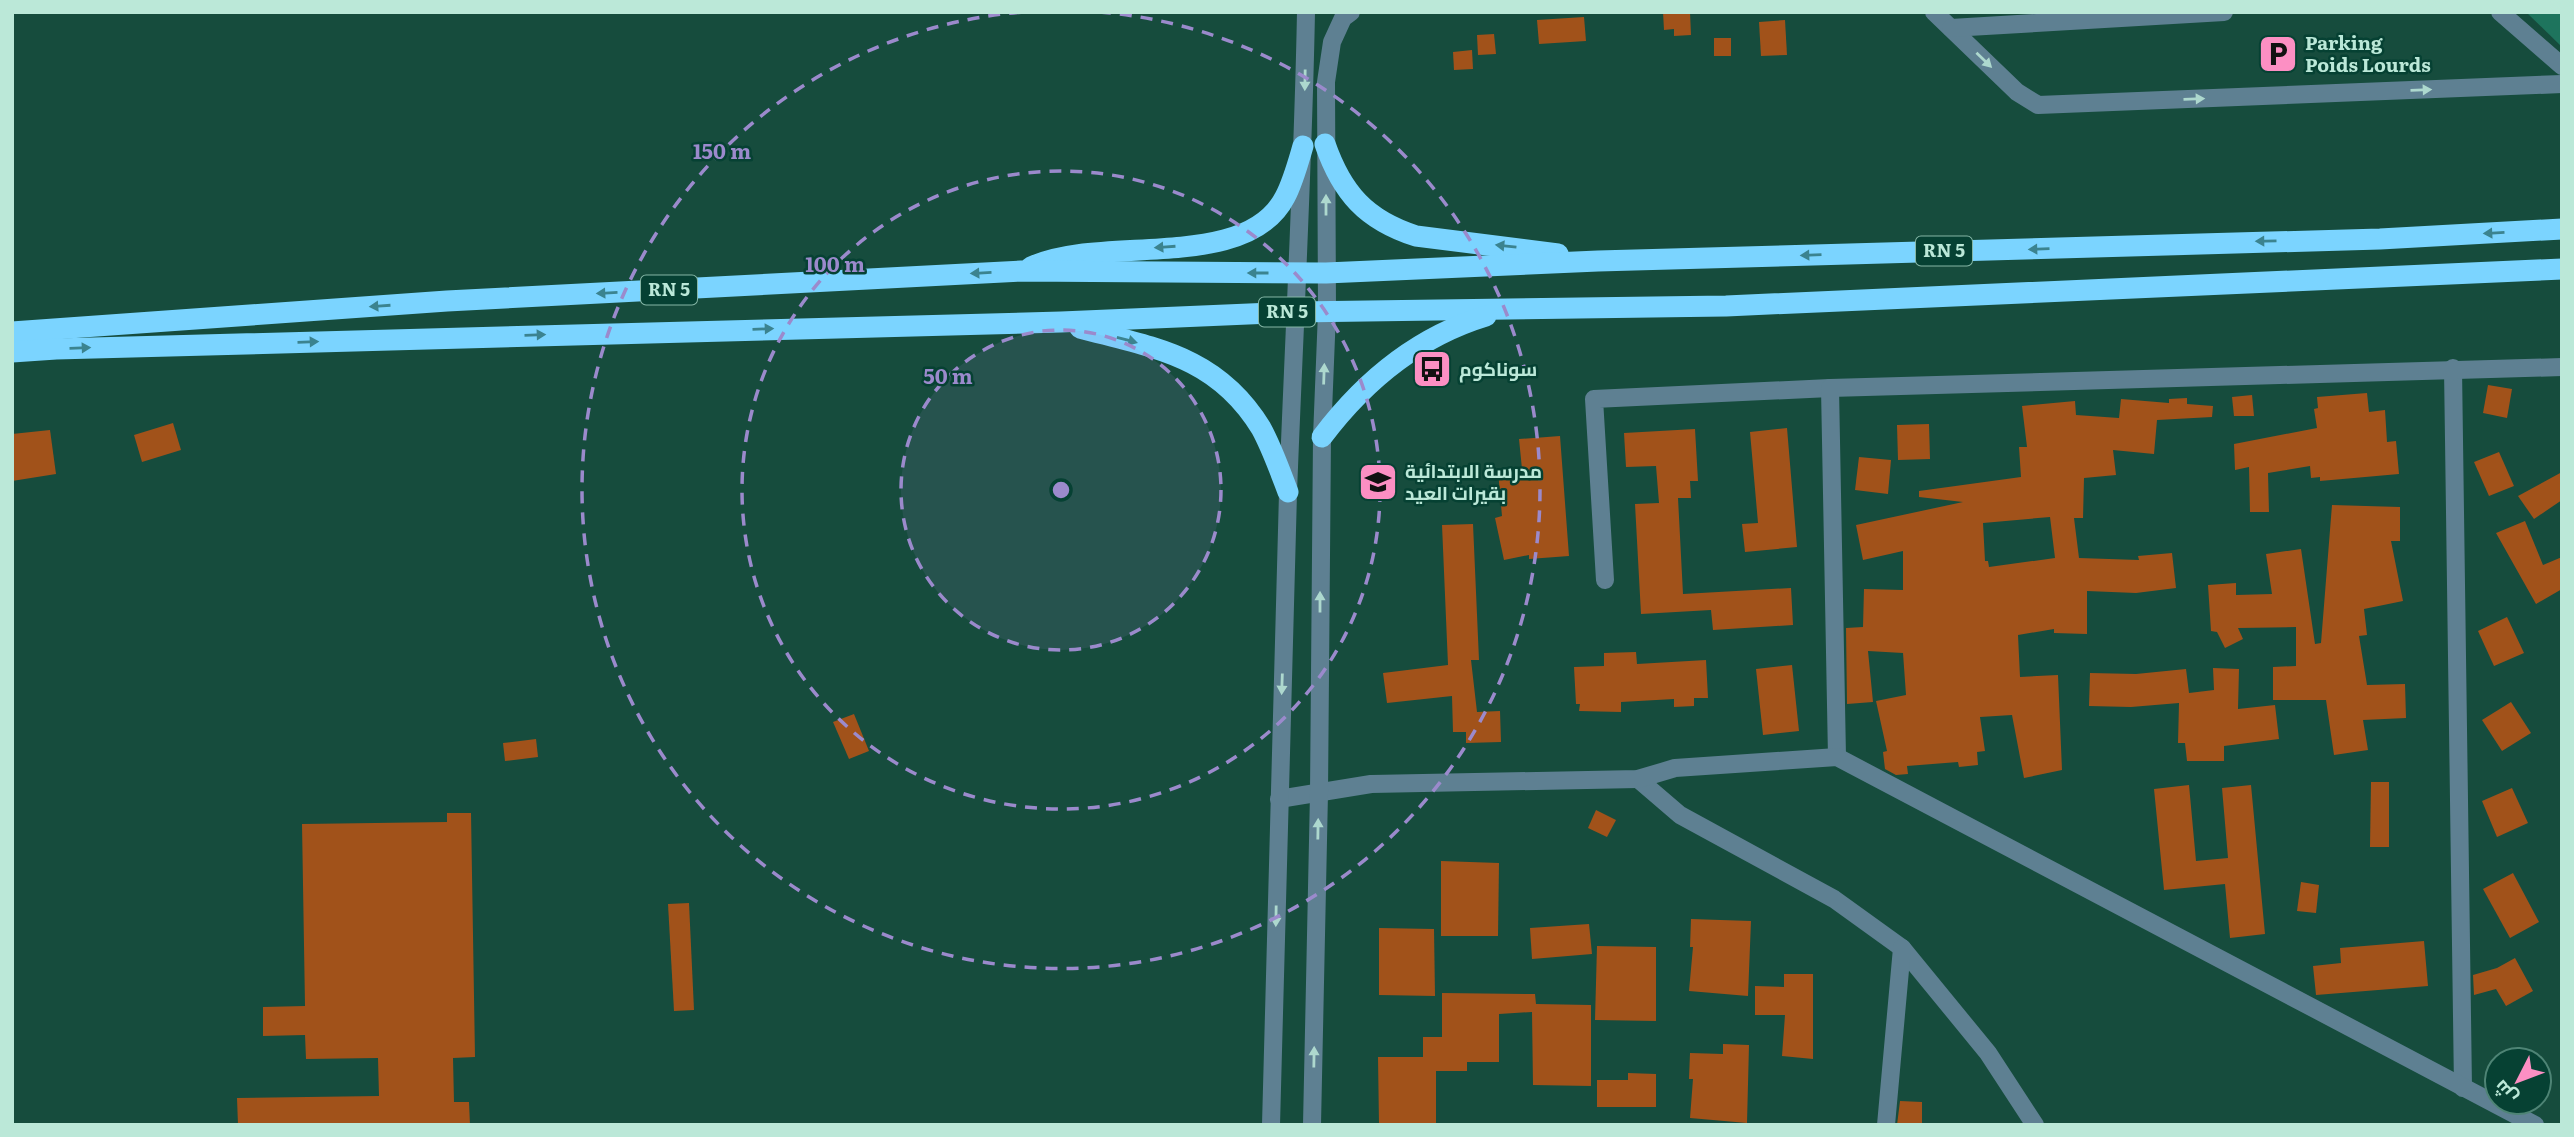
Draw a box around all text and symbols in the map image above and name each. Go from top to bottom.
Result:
place label: Parking Poids Lourds [2305,28,2431,78]
parking icon: Parking Poids Lourds [2257,33,2299,75]
one-way arrow [1975,51,1992,68]
one-way arrow [1299,70,1310,92]
one-way arrow [2411,84,2433,95]
one-way arrow [2183,93,2205,104]
text: 150 m [693,134,751,165]
one-way arrow [1320,193,1332,215]
one-way arrow [2482,227,2504,238]
road number: RN 5 [1916,236,1972,265]
one-way arrow [2255,236,2277,247]
one-way arrow [1495,241,1517,252]
one-way arrow [1153,242,1175,253]
one-way arrow [2028,243,2050,254]
text: 100 m [805,247,865,278]
one-way arrow [1800,249,1822,261]
one-way arrow [1247,267,1269,279]
one-way arrow [970,268,992,279]
road number: RN 5 [641,276,697,304]
one-way arrow [596,287,618,298]
road number: RN 5 [1259,298,1315,326]
one-way arrow [369,301,391,312]
one-way arrow [752,323,774,334]
one-way arrow [524,330,546,341]
one-way arrow [297,336,319,347]
one-way arrow [1117,336,1138,346]
one-way arrow [70,342,92,354]
bus stop icon: سوناكوم [1411,348,1453,390]
place label: سوناكوم [1459,354,1537,383]
text: 50 m [923,359,973,390]
one-way arrow [1319,363,1330,385]
place label: مدرسة الابتدائية بقيرات العيد [1405,456,1542,506]
school or university icon: مدرسة الابتدائية بقيرات العيد [1357,461,1399,503]
centre of rings [1049,478,1073,502]
one-way arrow [1314,590,1326,612]
one-way arrow [1277,673,1288,695]
one-way arrow [1312,818,1324,840]
one-way arrow [1270,906,1282,928]
one-way arrow [1308,1045,1319,1067]
north arrow [2483,1046,2553,1116]
text: ش [2486,1075,2523,1111]

